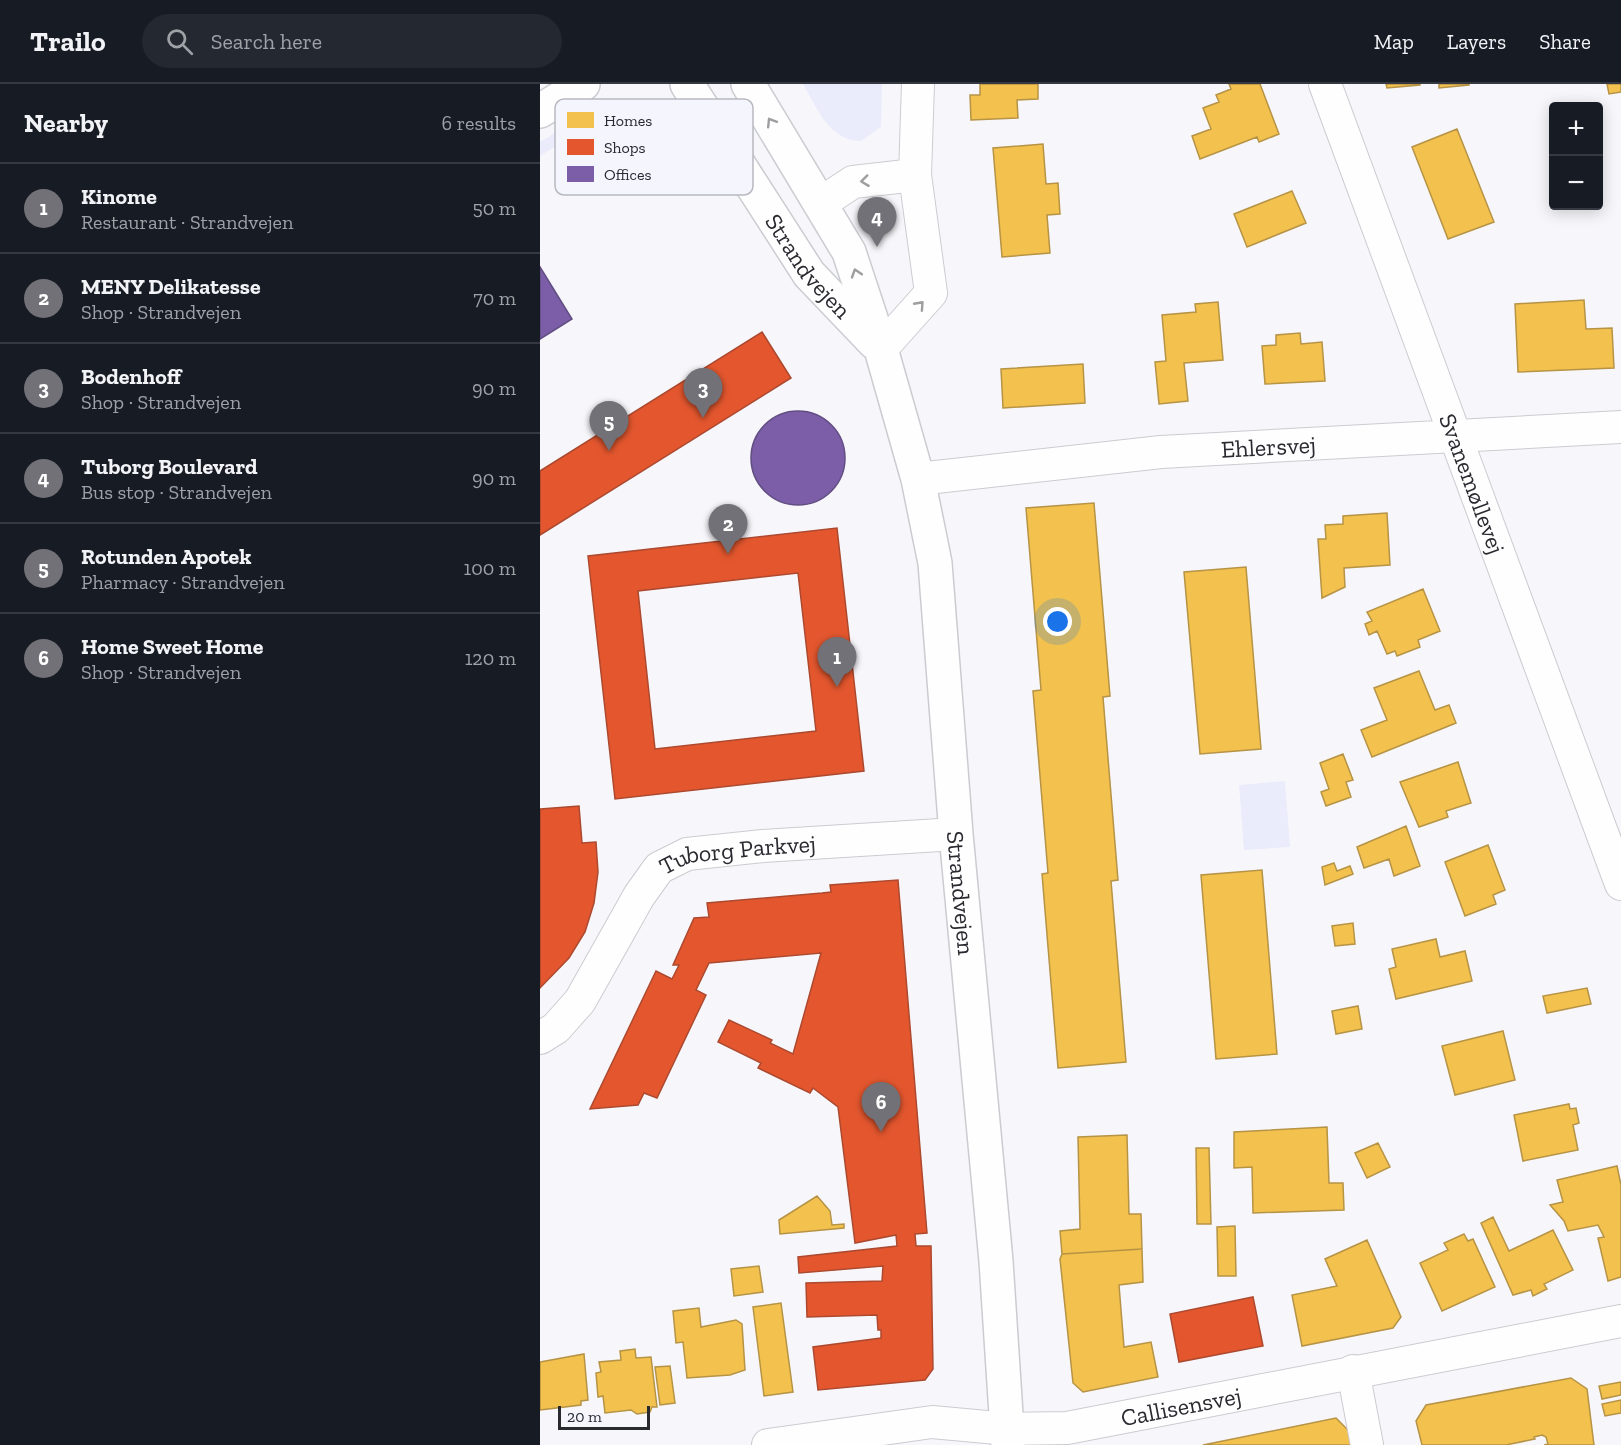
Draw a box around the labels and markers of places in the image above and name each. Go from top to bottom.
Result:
pin: 4 [858,198,896,247]
pin: 3 [684,368,722,418]
pin: 5 [590,402,628,451]
pin: 2 [708,504,747,554]
pin: 1 [818,638,856,687]
pin: 6 [862,1082,900,1132]

